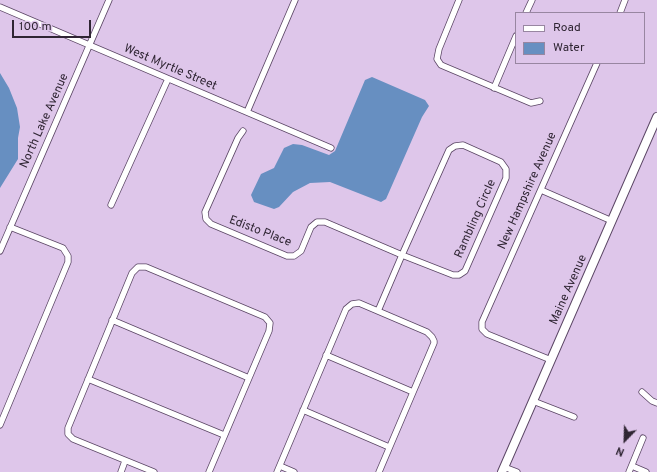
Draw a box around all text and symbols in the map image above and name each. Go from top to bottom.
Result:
scale bar [14,12,93,38]
legend [515,12,645,64]
text: 100 m [19,19,52,35]
text: Road [553,20,581,36]
text: Water [553,40,585,56]
street label: West Myrtle Street [121,42,219,94]
street label: North Lake Avenue [18,71,72,171]
street label: New Hampshire Avenue [496,130,560,252]
street label: Rambling Circle [452,177,500,261]
street label: Edisto Place [227,213,293,251]
street label: Maine Avenue [547,253,591,327]
north arrow [605,420,645,460]
text: N [614,443,627,459]

